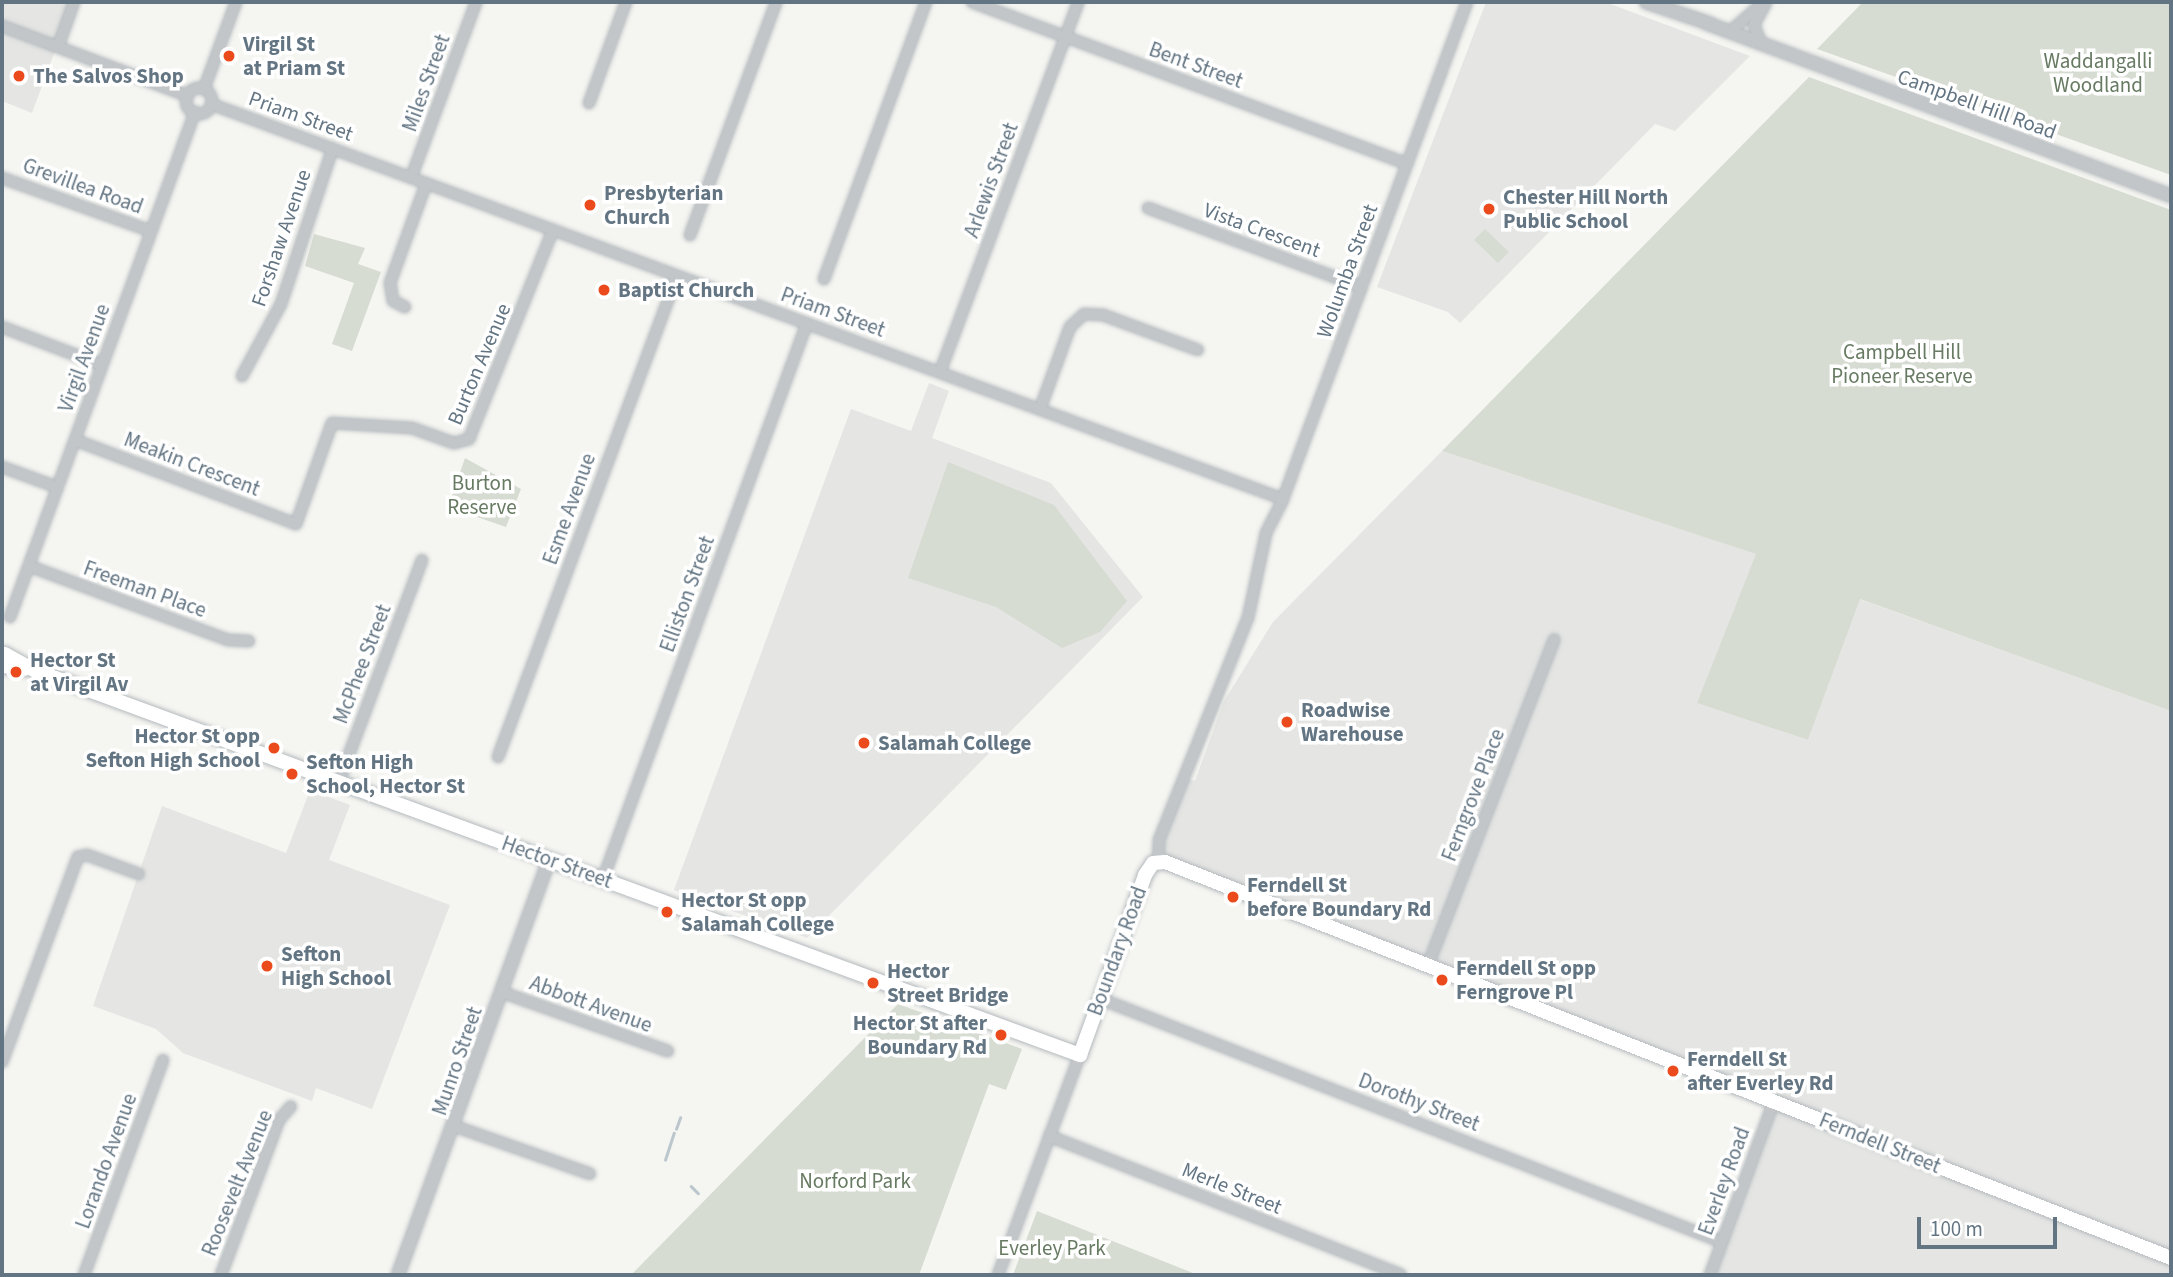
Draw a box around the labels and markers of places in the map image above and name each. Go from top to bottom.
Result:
place label: Virgil St at Priam St [243,31,345,81]
marker: Virgil St at Priam St [221,48,237,64]
place label: The Salvos Shop [33,63,184,89]
marker: The Salvos Shop [11,68,27,84]
place label: Presbyterian Church [604,180,723,230]
place label: Chester Hill North Public School [1503,184,1668,234]
marker: Presbyterian Church [582,197,598,213]
marker: Chester Hill North Public School [1481,201,1497,217]
place label: Baptist Church [618,277,754,303]
marker: Baptist Church [596,282,612,298]
place label: Hector St at Virgil Av [30,647,128,697]
marker: Hector St at Virgil Av [8,664,24,680]
place label: Roadwise Warehouse [1301,697,1404,747]
marker: Roadwise Warehouse [1279,714,1295,730]
place label: Hector St opp Sefton High School [85,723,260,773]
place label: Salamah College [878,730,1031,756]
marker: Salamah College [856,735,872,751]
marker: Hector St opp Sefton High School [266,740,282,756]
place label: Sefton High School, Hector St [306,749,465,799]
marker: Sefton High School, Hector St [284,766,300,782]
place label: Ferndell St before Boundary Rd [1247,872,1431,922]
place label: Hector St opp Salamah College [681,887,834,937]
marker: Ferndell St before Boundary Rd [1225,889,1241,905]
marker: Hector St opp Salamah College [659,904,675,920]
place label: Sefton High School [281,941,391,991]
place label: Ferndell St opp Ferngrove Pl [1456,955,1596,1005]
marker: Sefton High School [259,958,275,974]
place label: Hector Street Bridge [887,958,1009,1008]
marker: Ferndell St opp Ferngrove Pl [1434,972,1450,988]
marker: Hector Street Bridge [865,975,881,991]
place label: Hector St after Boundary Rd [853,1010,987,1060]
marker: Hector St after Boundary Rd [993,1027,1009,1043]
place label: Ferndell St after Everley Rd [1687,1046,1834,1096]
marker: Ferndell St after Everley Rd [1665,1063,1681,1079]

